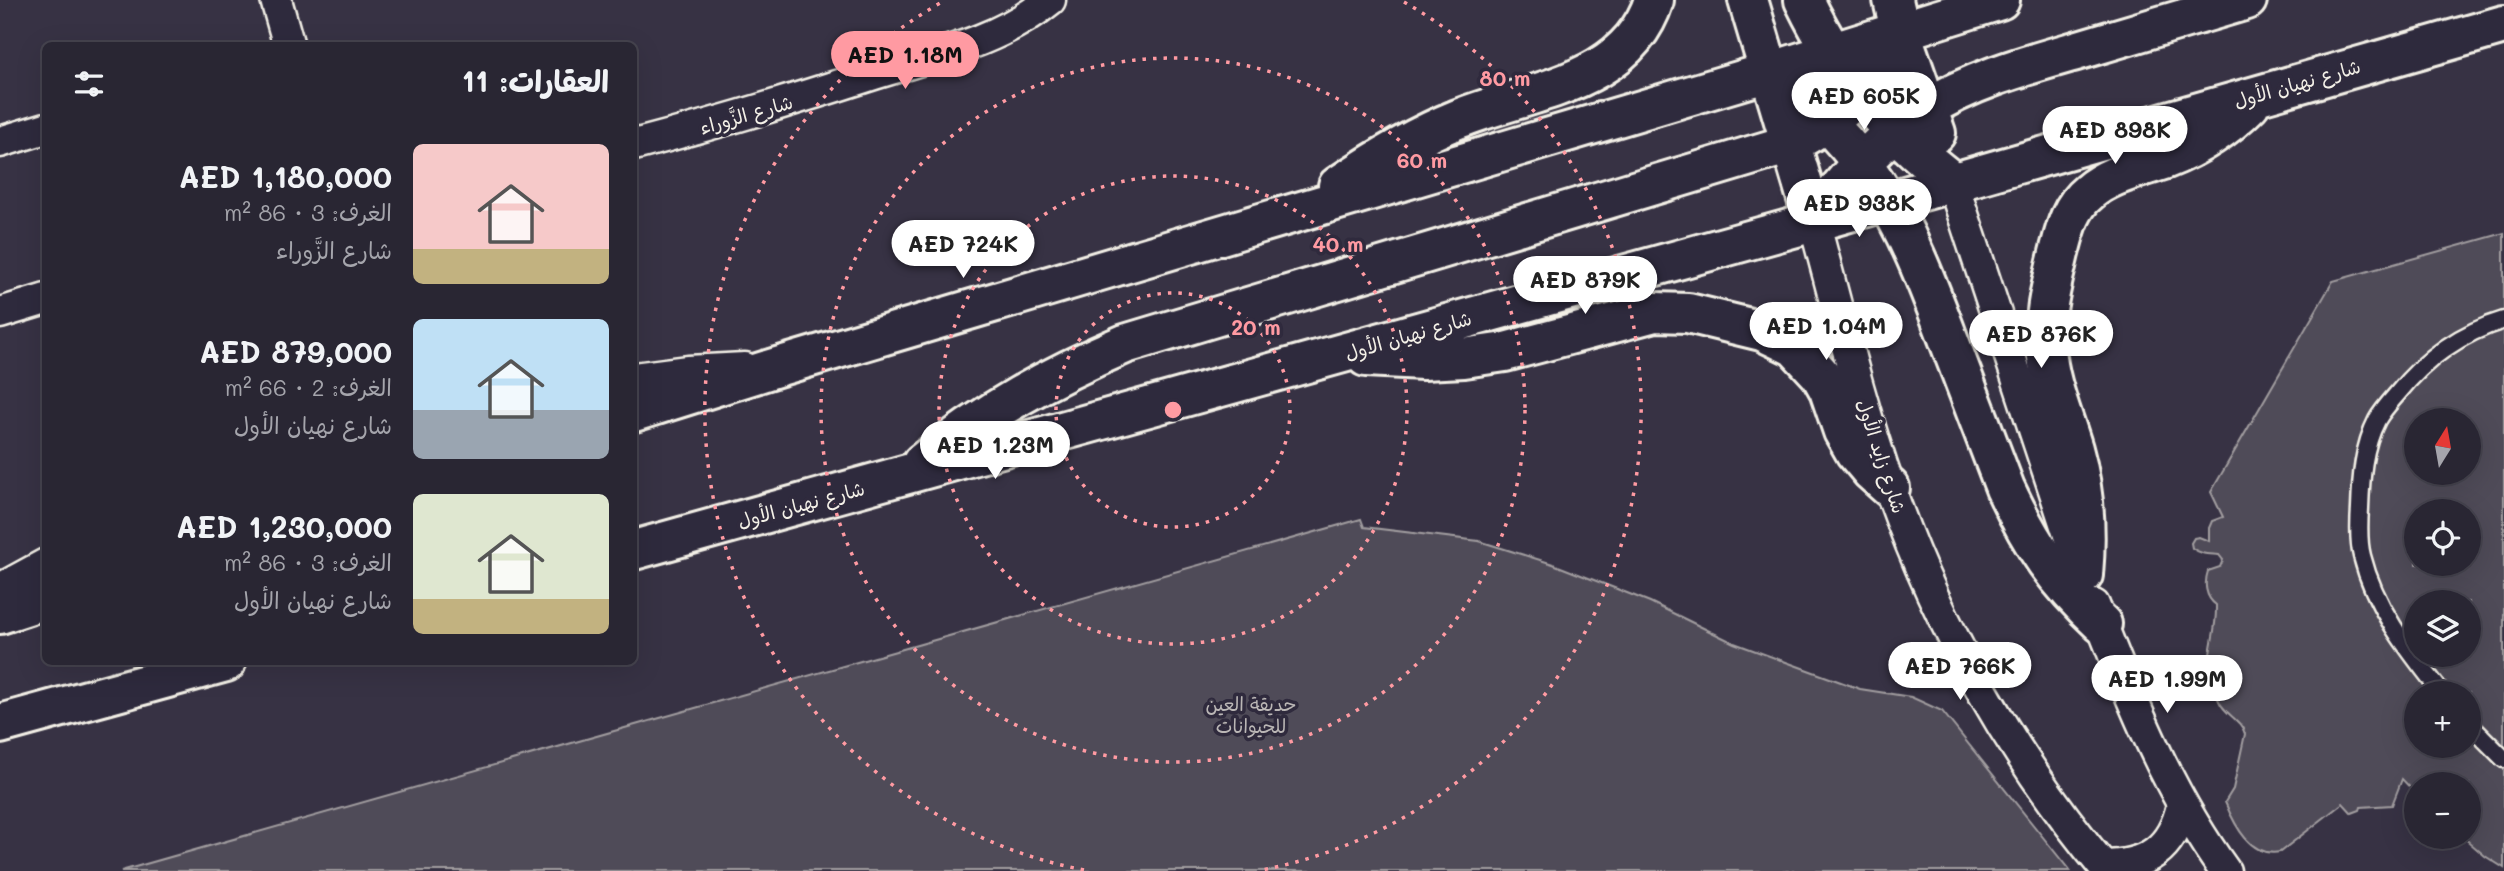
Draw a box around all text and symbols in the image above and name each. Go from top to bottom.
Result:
pin: AED 1.18M [825,32,985,91]
text: AED 1.18M [847,39,963,69]
street label: شارع نهيان الأول [2231,53,2364,115]
text: العقارات: 11 [462,60,609,100]
text: 80 m [1480,64,1530,91]
icon: filters [70,65,108,103]
pin: AED 605K [1792,72,1936,132]
text: AED 605K [1808,80,1920,110]
street label: شارع الزَّوراء [696,89,796,141]
pin: AED 898K [2043,106,2187,166]
text: AED 898K [2059,114,2172,144]
text: 60 m [1397,146,1447,173]
text: AED 1,180,000 [179,156,392,196]
icon: home [469,172,553,256]
pin: AED 938K [1787,180,1931,239]
text: AED 938K [1803,187,1915,217]
text: الغرف: 3 · 86 m² [224,197,392,227]
pin: AED 724K [891,220,1035,280]
text: AED 724K [908,228,1018,258]
text: 40 m [1312,230,1364,257]
text: شارع الزَّوراء [276,235,392,265]
pin: AED 879K [1513,256,1657,316]
text: AED 879K [1529,264,1641,294]
pin: AED 1.04M [1746,302,1906,362]
street label: شارع نهيان الأول [1342,305,1475,367]
text: AED 1.04M [1766,310,1886,340]
pin: AED 876K [1969,310,2113,370]
text: 20 m [1231,313,1281,340]
text: AED 876K [1985,318,2097,348]
text: AED 879,000 [199,331,392,371]
icon: home [469,347,553,431]
text: الغرف: 2 · 66 m² [225,372,392,402]
street label: شارع زايد الأول [1850,396,1912,517]
centre of rings [1161,398,1185,422]
north arrow [2404,408,2482,485]
map controls [2404,408,2481,849]
text: شارع نهيان الأول [234,410,392,440]
pin: AED 1.23M [915,421,1075,481]
text: AED 1.23M [936,429,1054,459]
street label: شارع نهيان الأول [735,475,868,535]
button: locate [2404,499,2481,576]
text: AED 1,230,000 [176,506,392,546]
icon: home [469,522,553,606]
text: الغرف: 3 · 86 m² [224,547,392,577]
text: شارع نهيان الأول [234,585,392,615]
button: layers [2404,590,2481,667]
pin: AED 766K [1888,642,2032,702]
text: AED 766K [1904,650,2016,680]
pin: AED 1.99M [2087,656,2247,715]
text: AED 1.99M [2107,663,2227,693]
button: + [2404,681,2481,758]
park label: حديقة العين للحيوانات [1205,691,1297,738]
button: − [2404,772,2481,849]

